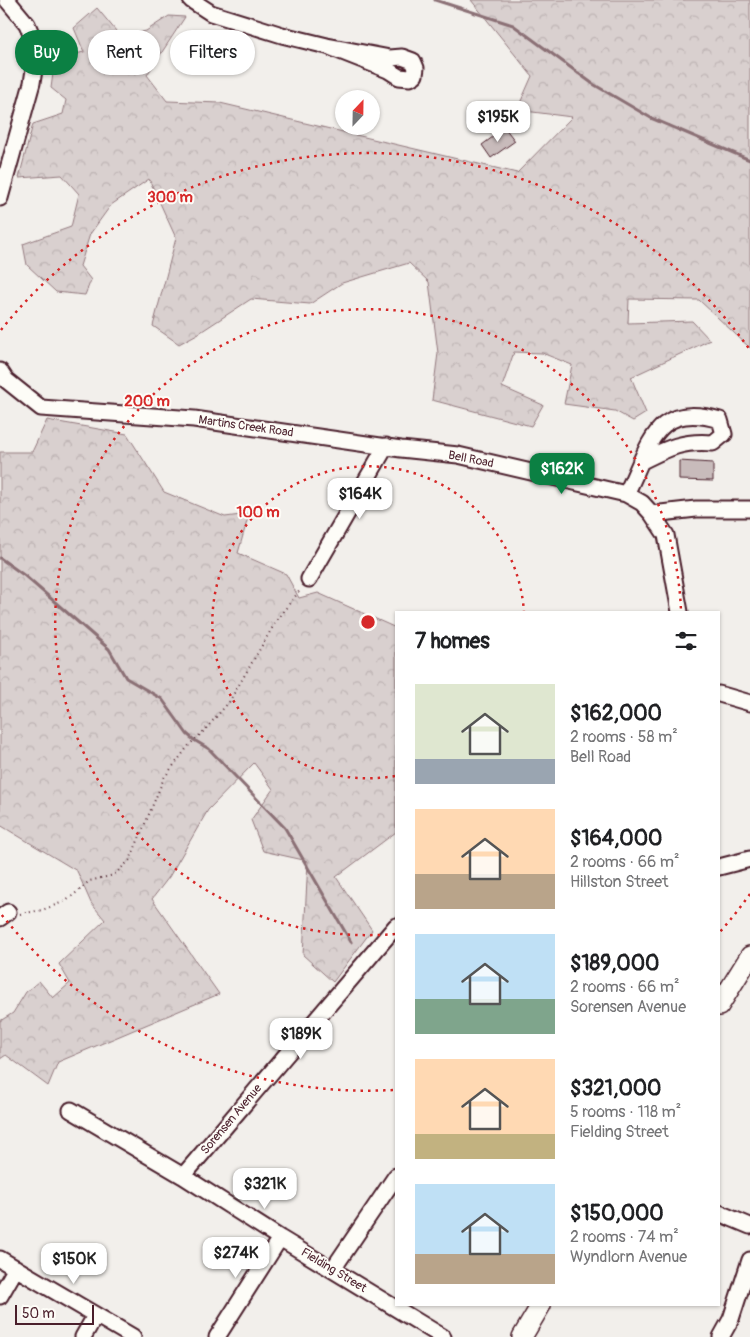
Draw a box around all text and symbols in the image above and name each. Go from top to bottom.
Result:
chip: Buy [15,30,78,75]
chip: Rent [88,30,160,75]
chip: Filters [170,30,255,75]
north arrow [335,90,380,135]
map controls [335,90,380,135]
pin: $195K [463,100,533,143]
text: $195K [477,107,519,127]
text: 300 m [147,188,193,207]
text: 200 m [124,392,170,411]
street label: Martins Creek Road [198,412,294,441]
street label: Bell Road [447,448,495,471]
pin: $162K [527,452,597,495]
text: $162K [541,459,583,479]
pin: $164K [325,478,395,520]
text: $164K [338,484,382,504]
text: 100 m [237,503,279,522]
centre of rings [359,613,377,631]
icon: filters [672,627,700,655]
text: 7 homes [415,628,490,655]
text: $162,000 [570,700,662,727]
icon: home [455,704,515,764]
text: 2 rooms · 58 m² [570,727,678,747]
text: Bell Road [570,747,631,767]
text: $164,000 [570,825,662,852]
icon: home [455,829,515,889]
text: 2 rooms · 66 m² [570,852,680,872]
text: Hillston Street [570,872,669,892]
text: $189,000 [570,950,659,977]
icon: home [455,954,515,1014]
text: 2 rooms · 66 m² [570,977,680,997]
text: Sorensen Avenue [570,997,686,1017]
pin: $189K [266,1018,336,1060]
text: $189K [281,1024,321,1044]
text: $321,000 [570,1075,661,1102]
icon: home [455,1079,515,1139]
street label: Sorensen Avenue [198,1081,265,1157]
text: 5 rooms · 118 m² [570,1102,681,1122]
text: Fielding Street [570,1122,669,1142]
pin: $321K [230,1168,300,1210]
text: $321K [244,1174,286,1194]
text: $150,000 [570,1200,664,1227]
icon: home [455,1204,515,1264]
text: 2 rooms · 74 m² [570,1227,679,1247]
pin: $274K [201,1236,271,1279]
pin: $150K [39,1242,109,1285]
text: $274K [213,1243,259,1263]
street label: Fielding Street [298,1245,369,1296]
text: Wyndlorn Avenue [570,1247,687,1267]
text: $150K [52,1249,96,1269]
scale bar [15,1302,94,1325]
text: 50 m [22,1305,55,1322]

